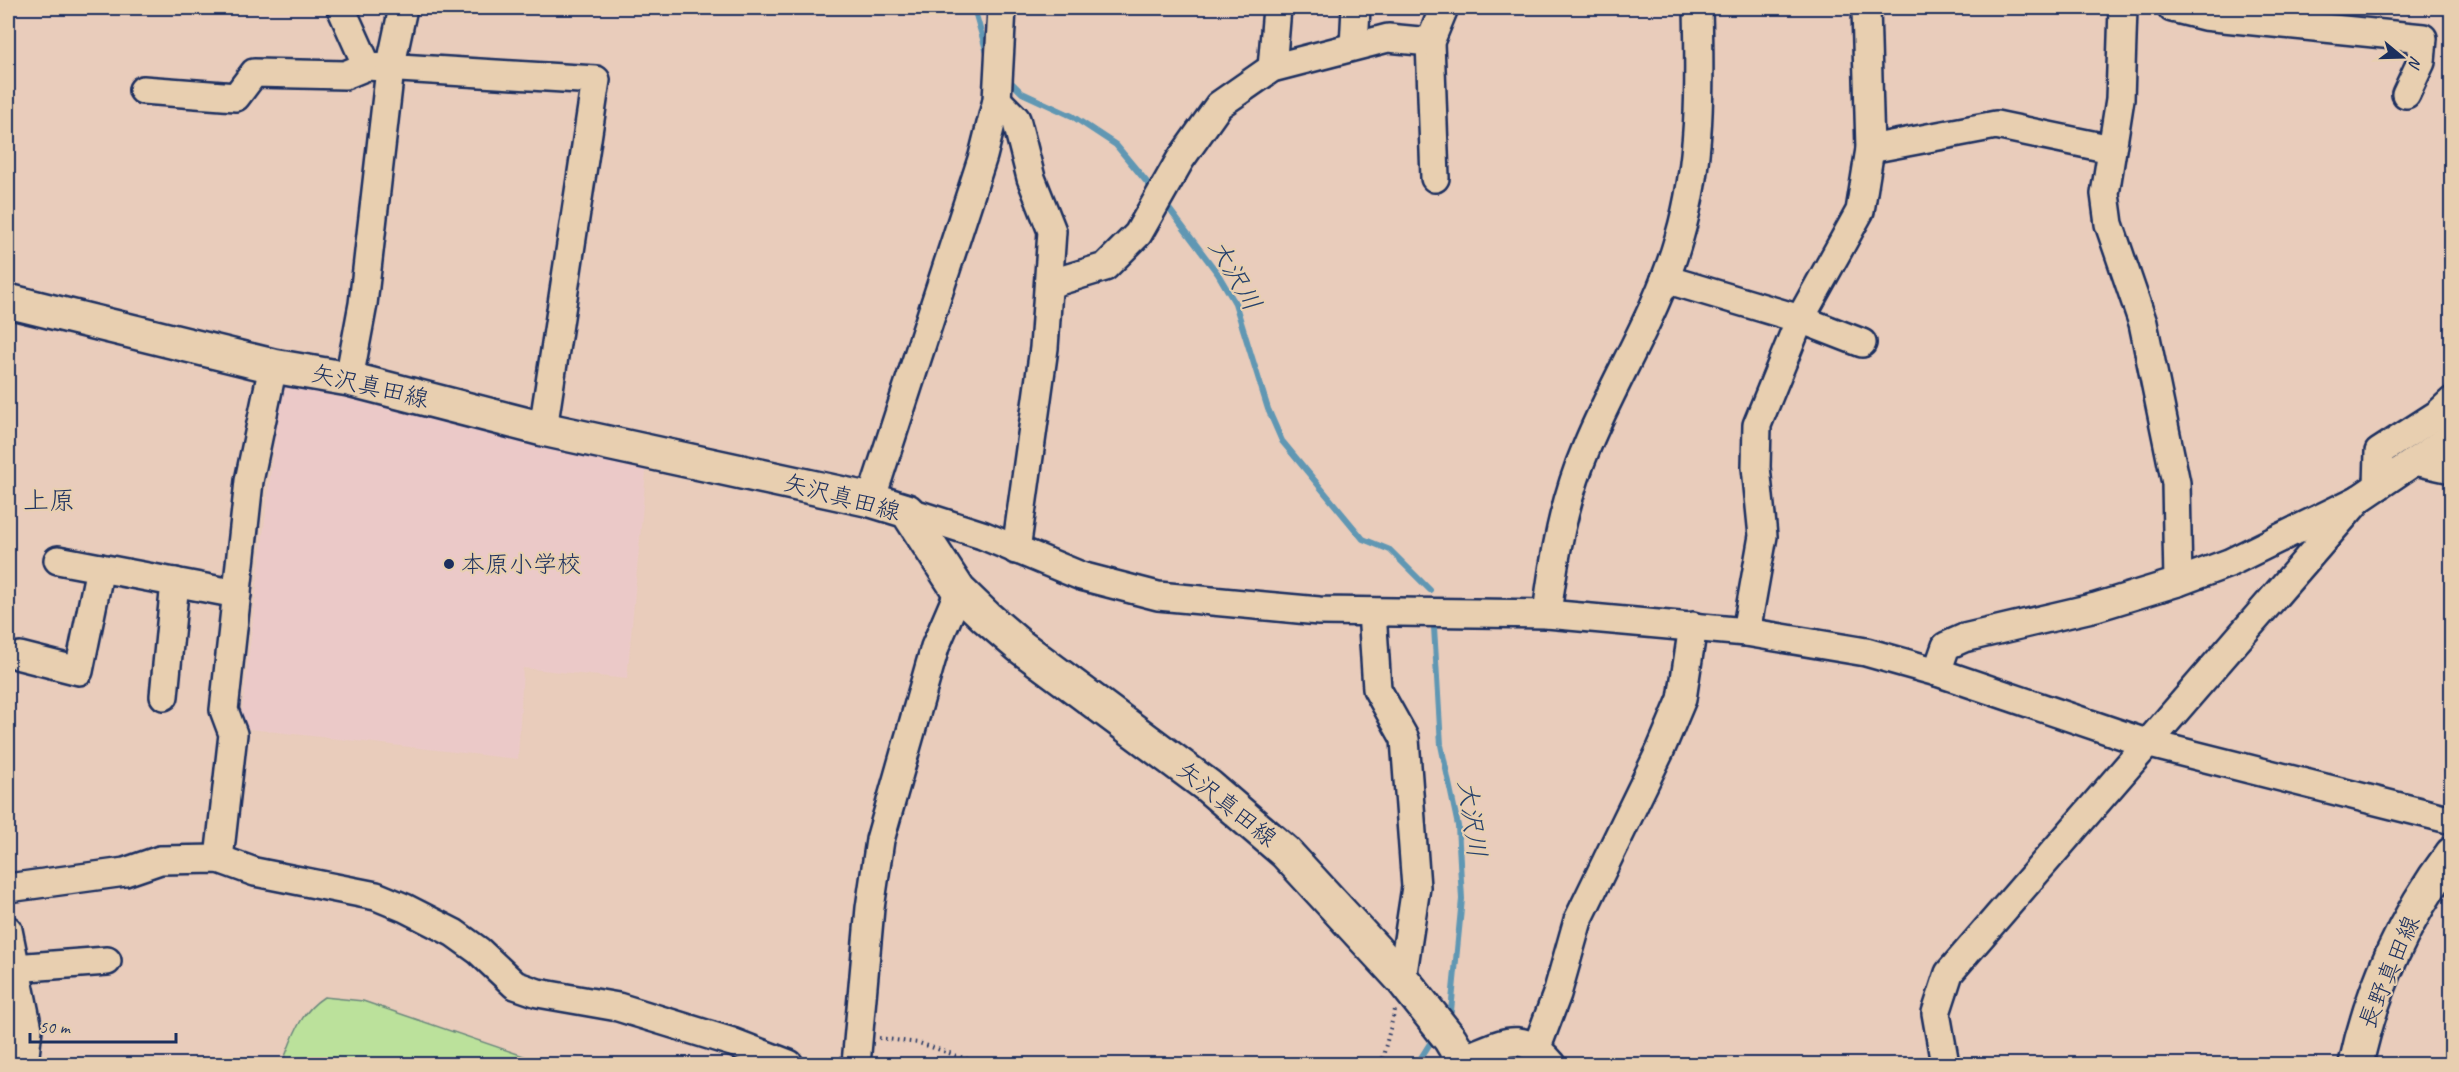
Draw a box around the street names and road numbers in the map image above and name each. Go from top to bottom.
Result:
street label: 矢沢真田線 [308,358,432,414]
street label: 矢沢真田線 [780,467,904,527]
street label: 矢沢真田線 [1171,755,1283,853]
street label: 長野真田線 [2352,911,2426,1033]

